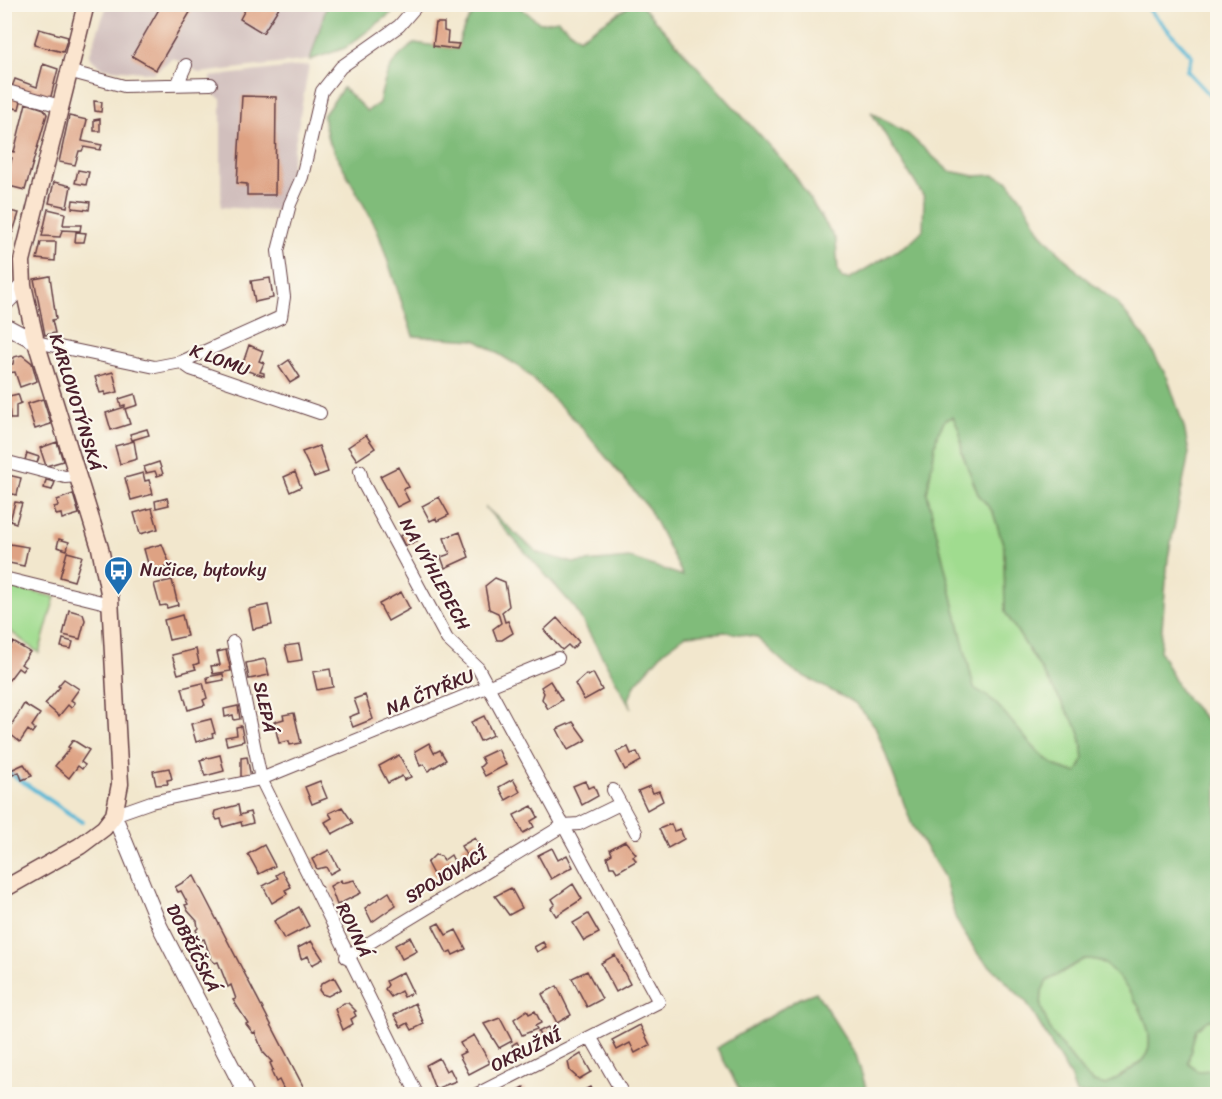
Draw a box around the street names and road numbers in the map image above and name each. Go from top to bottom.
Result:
street label: KARLOVOTÝNSKÁ [40,329,113,477]
street label: K LOMU [185,334,255,386]
street label: NA VÝHLEDECH [391,512,479,637]
street label: NA ČTYŘKU [381,659,480,724]
street label: SLEPÁ [244,678,286,738]
street label: SPOJOVACÍ [398,837,495,912]
street label: ROVNÁ [327,897,382,965]
street label: DOBŘÍČSKÁ [157,898,230,1000]
street label: OKRUŽNÍ [485,1018,569,1081]

